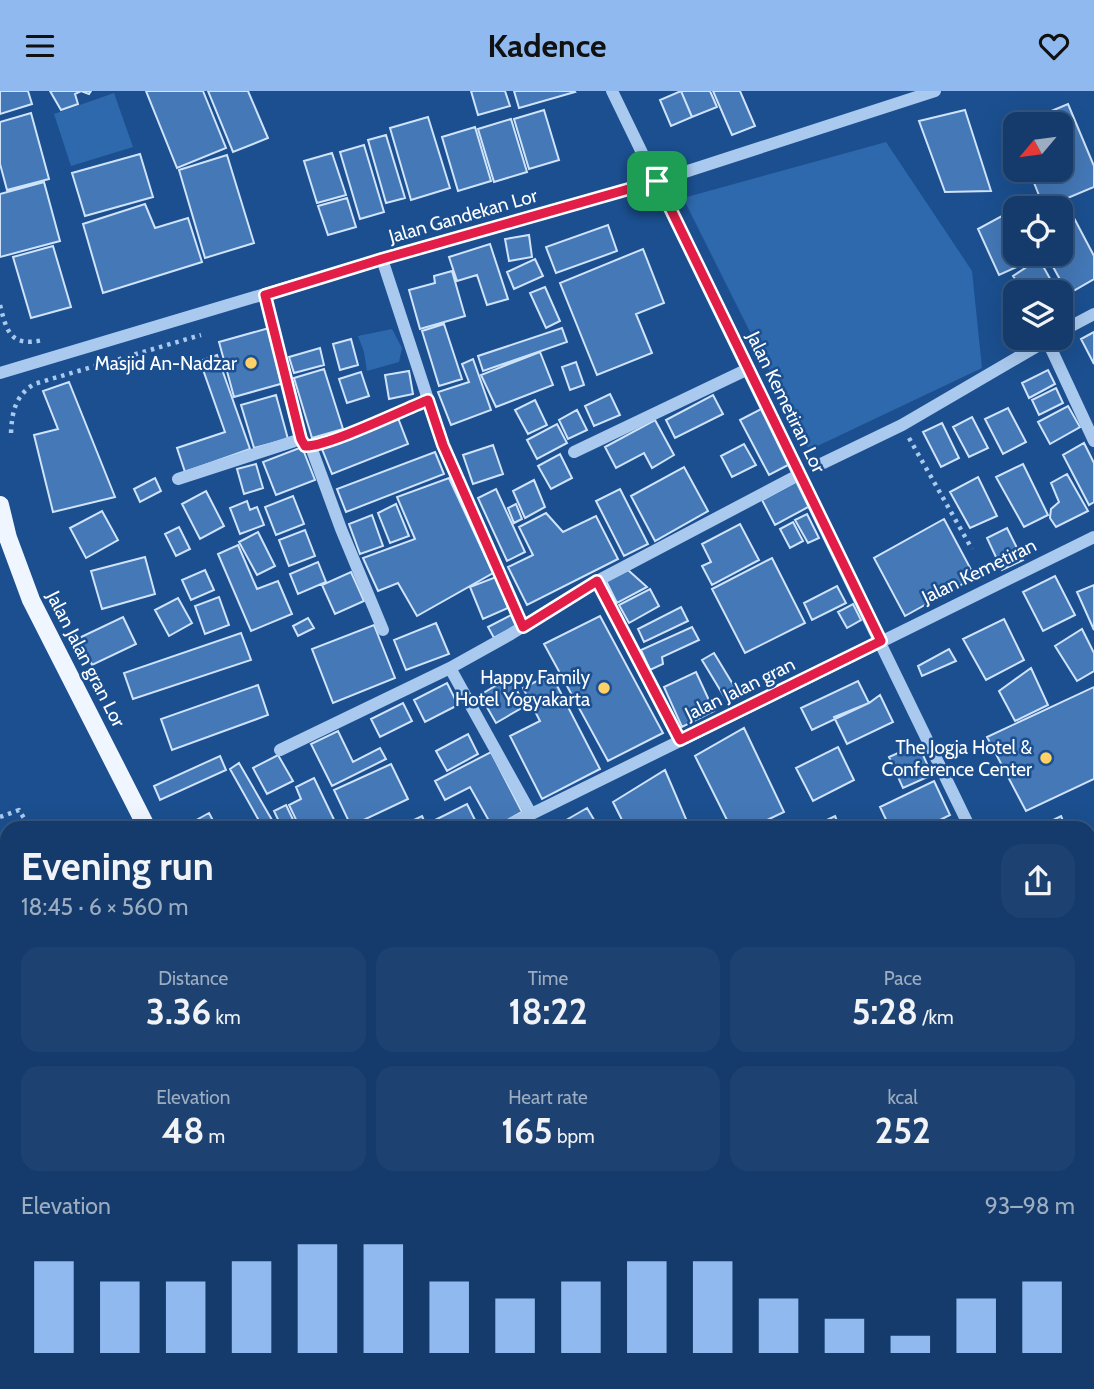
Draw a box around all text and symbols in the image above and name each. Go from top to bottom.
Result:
text: Kadence [487,26,607,65]
icon: menu [21,27,59,65]
icon: heart [1035,27,1073,65]
north arrow [1003,112,1073,182]
map controls [1003,112,1073,350]
pin [627,151,687,211]
icon: arrive [638,162,676,200]
street label: Jalan Gandekan Lor [385,184,540,248]
button: locate [1003,196,1073,266]
button: layers [1003,280,1073,350]
street label: Jalan Kemetiran Lor [741,327,830,477]
place label: Masjid An-Nadzar [95,352,237,375]
marker: Masjid An-Nadzar [243,355,259,371]
street label: Jalan Kemetiran [917,533,1040,609]
street label: Jalan Jalan gran Lor [41,586,130,731]
street label: Jalan Jalan gran [680,652,799,726]
place label: Happy Family Hotel Yogyakarta [455,666,590,711]
marker: Happy Family Hotel Yogyakarta [596,680,612,696]
place label: The Jogja Hotel & Conference Center [881,736,1032,781]
marker: The Jogja Hotel & Conference Center [1038,750,1054,766]
text: Evening run [21,843,214,890]
button: share [1001,844,1075,918]
text: 18:45 · 6 × 560 m [21,893,188,921]
text: Distance [158,967,228,990]
text: Time [528,967,568,990]
text: Pace [884,967,922,990]
text: 3.36 [146,990,211,1033]
text: 18:22 [509,990,587,1033]
text: 5:28 [852,990,918,1033]
text: km [211,1006,241,1029]
text: /km [918,1006,954,1029]
text: Elevation [156,1086,230,1109]
text: Heart rate [508,1086,588,1109]
text: kcal [887,1086,918,1109]
text: 48 [161,1109,204,1152]
text: 165 [501,1109,553,1152]
text: 252 [875,1109,931,1152]
text: m [204,1125,225,1148]
text: bpm [553,1125,595,1148]
text: Elevation [21,1192,111,1220]
text: 93–98 m [985,1192,1075,1220]

